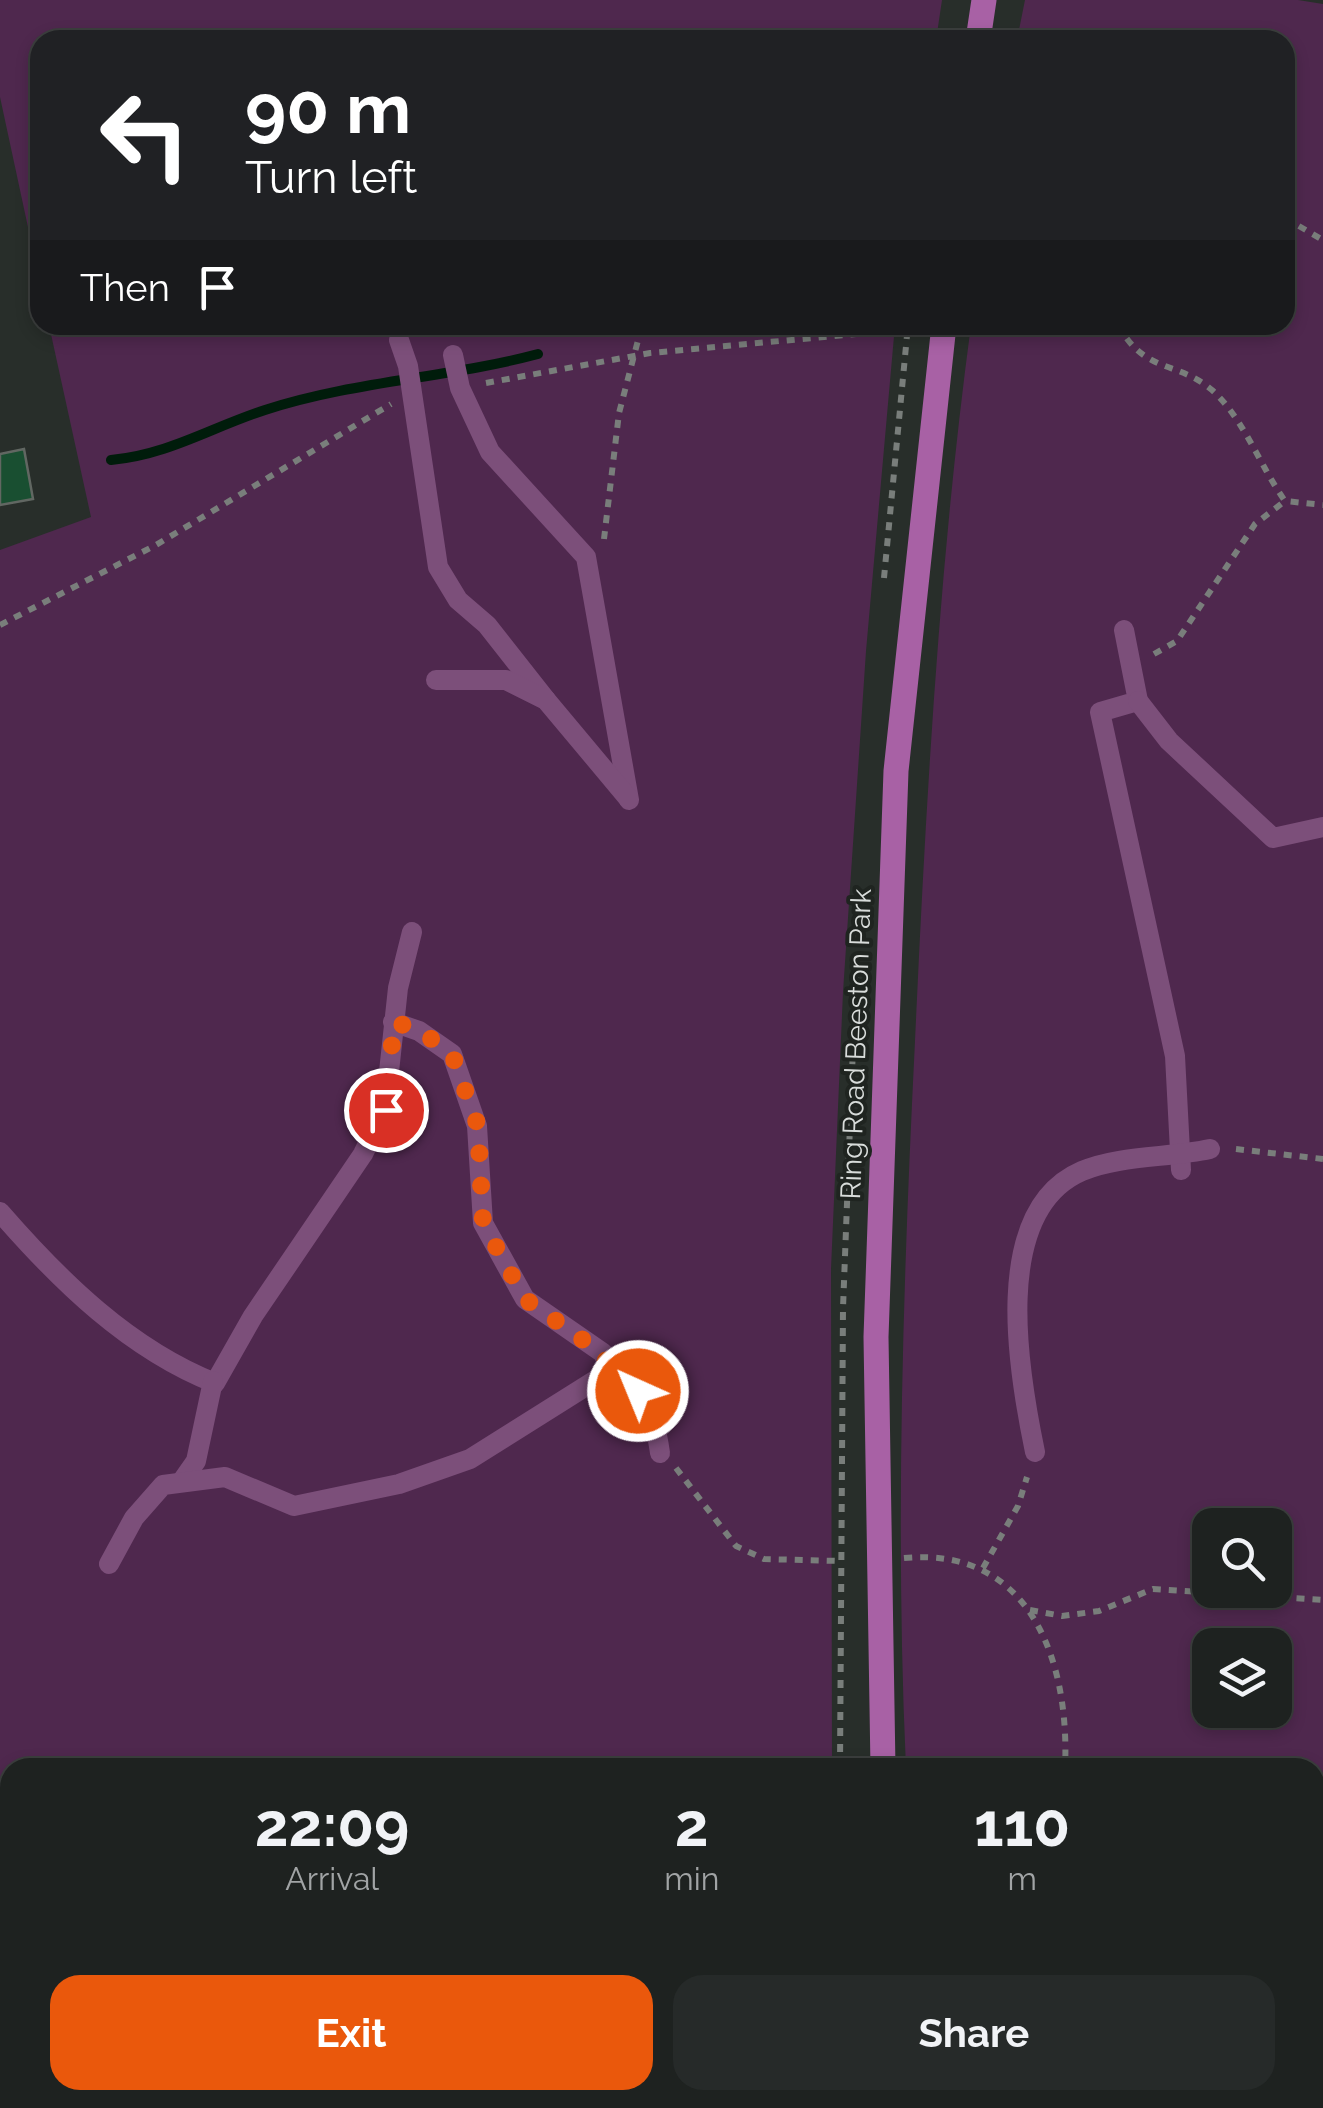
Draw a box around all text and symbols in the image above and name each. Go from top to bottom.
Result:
text: 90 m [245,67,411,149]
icon: left [80,70,210,200]
text: Turn left [245,151,417,204]
icon: arrive [190,260,245,315]
text: Then [80,265,170,310]
street label: Ring Road Beeston Park [834,888,878,1200]
pin [344,1068,429,1153]
icon: arrive [359,1083,414,1138]
position arrow [586,1339,690,1443]
map controls [1192,1508,1292,1728]
button: search [1192,1508,1292,1608]
button: layers [1192,1628,1292,1728]
text: 22:09 [255,1790,409,1860]
text: 2 [675,1790,709,1860]
text: 110 [974,1790,1070,1860]
text: Arrival [285,1860,379,1897]
text: min [664,1860,719,1897]
text: m [1007,1860,1037,1897]
button: Exit [50,1975,653,2090]
button: Share [673,1975,1275,2090]

